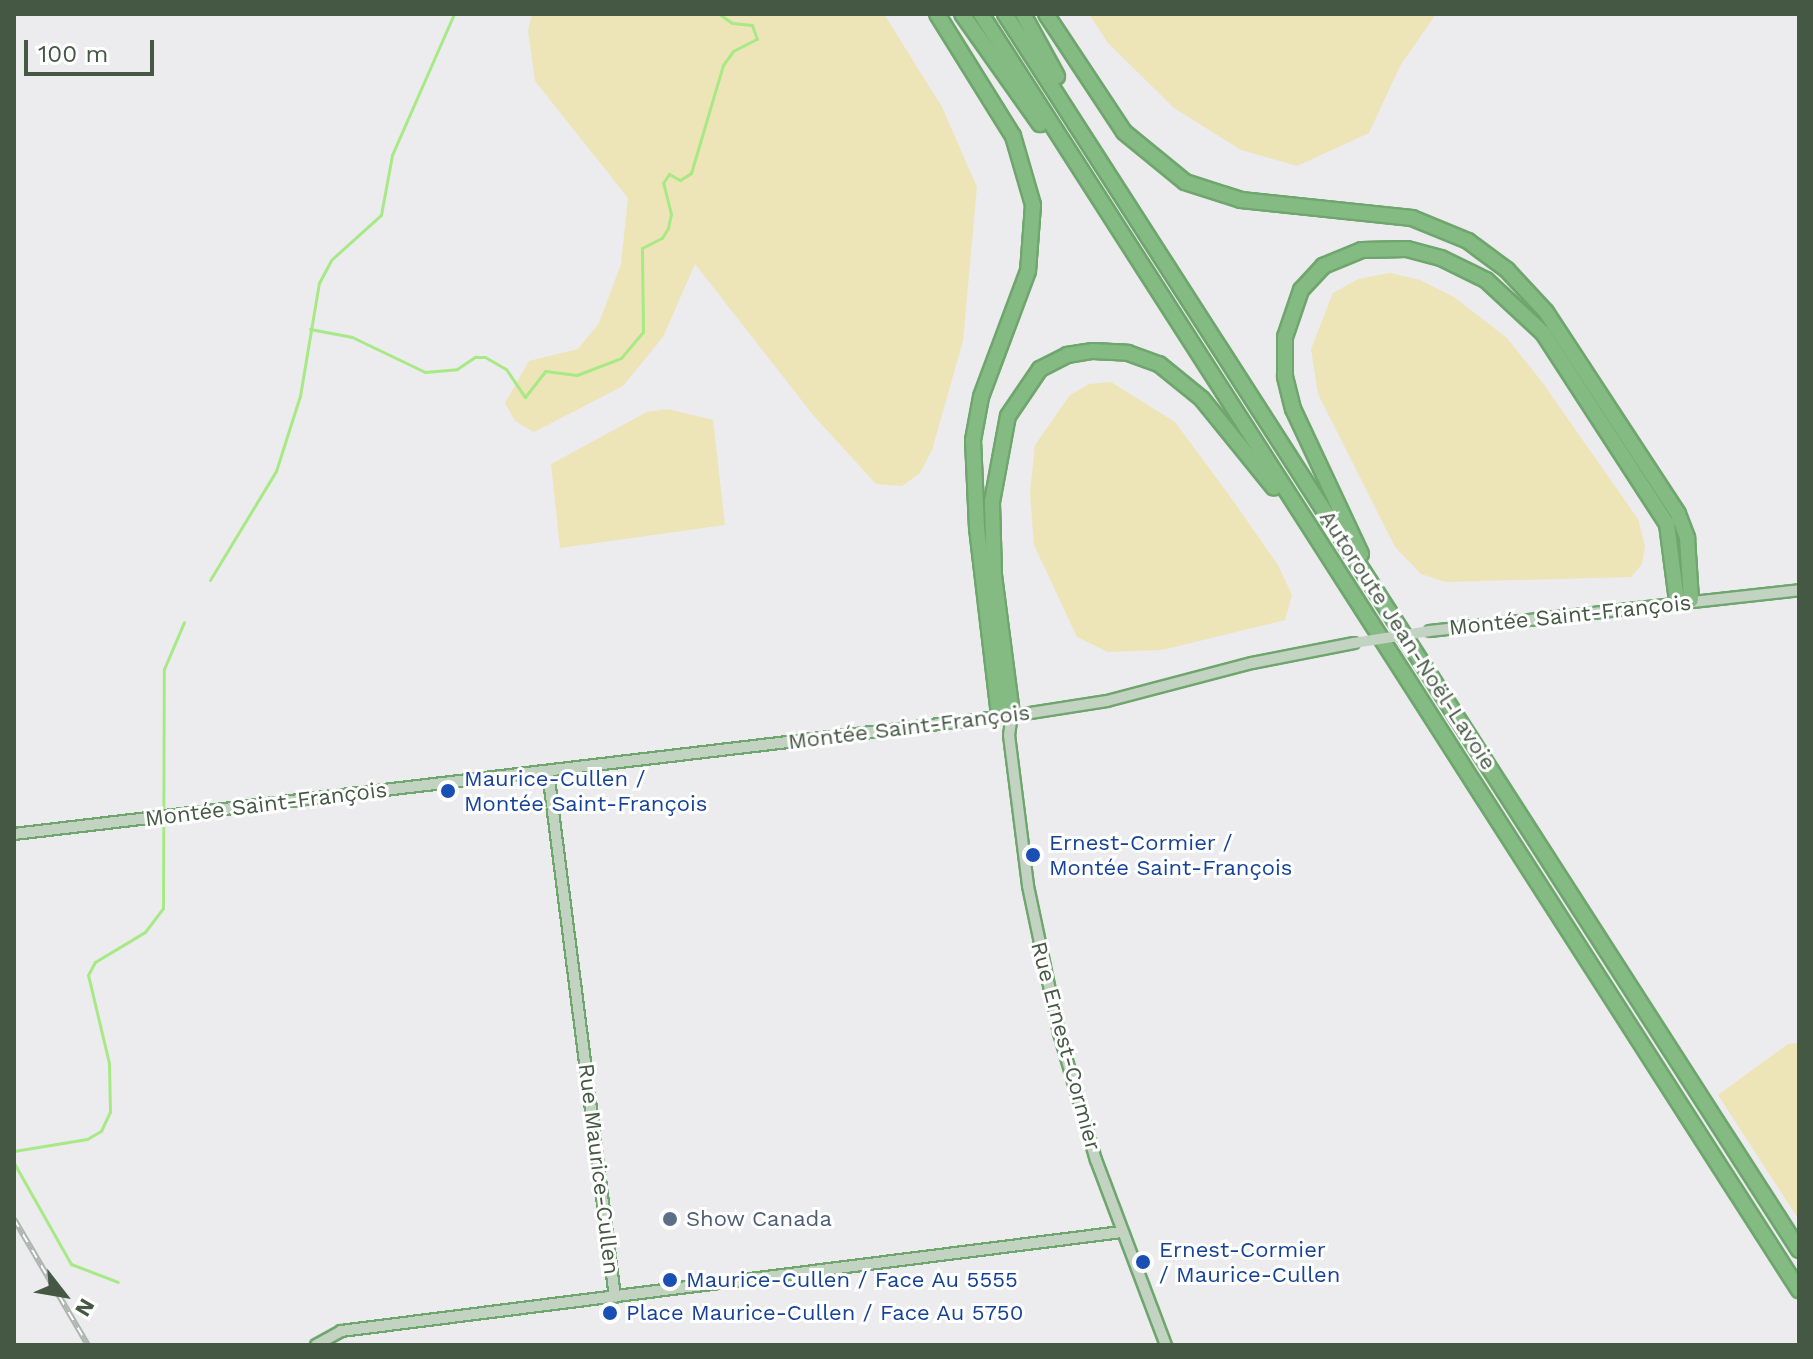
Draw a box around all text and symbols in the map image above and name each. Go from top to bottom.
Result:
scale bar [28,24,158,74]
text: 100 m [38,40,108,68]
street label: Autoroute Jean-Noël-Lavoie [1314,505,1502,775]
street label: Montée Saint-François [1448,589,1692,641]
street label: Montée Saint-François [787,699,1031,755]
place label: Maurice-Cullen / Montée Saint-François [464,765,707,816]
street label: Montée Saint-François [144,776,388,832]
marker: Maurice-Cullen / Montée Saint-François [439,782,457,800]
place label: Ernest-Cormier / Montée Saint-François [1049,829,1292,880]
marker: Ernest-Cormier / Montée Saint-François [1024,846,1042,864]
street label: Rue Ernest-Cormier [1025,939,1107,1153]
street label: Rue Maurice-Cullen [573,1062,625,1276]
place label: Show Canada [686,1206,832,1232]
marker: Show Canada [661,1210,679,1228]
place label: Ernest-Cormier / Maurice-Cullen [1159,1236,1340,1288]
marker: Ernest-Cormier / Maurice-Cullen [1134,1253,1152,1271]
north arrow [24,1255,104,1335]
place label: Maurice-Cullen / Face Au 5555 [686,1267,1019,1293]
marker: Maurice-Cullen / Face Au 5555 [661,1271,679,1289]
text: N [70,1294,100,1321]
place label: Place Maurice-Cullen / Face Au 5750 [626,1300,1024,1326]
marker: Place Maurice-Cullen / Face Au 5750 [601,1304,619,1322]

